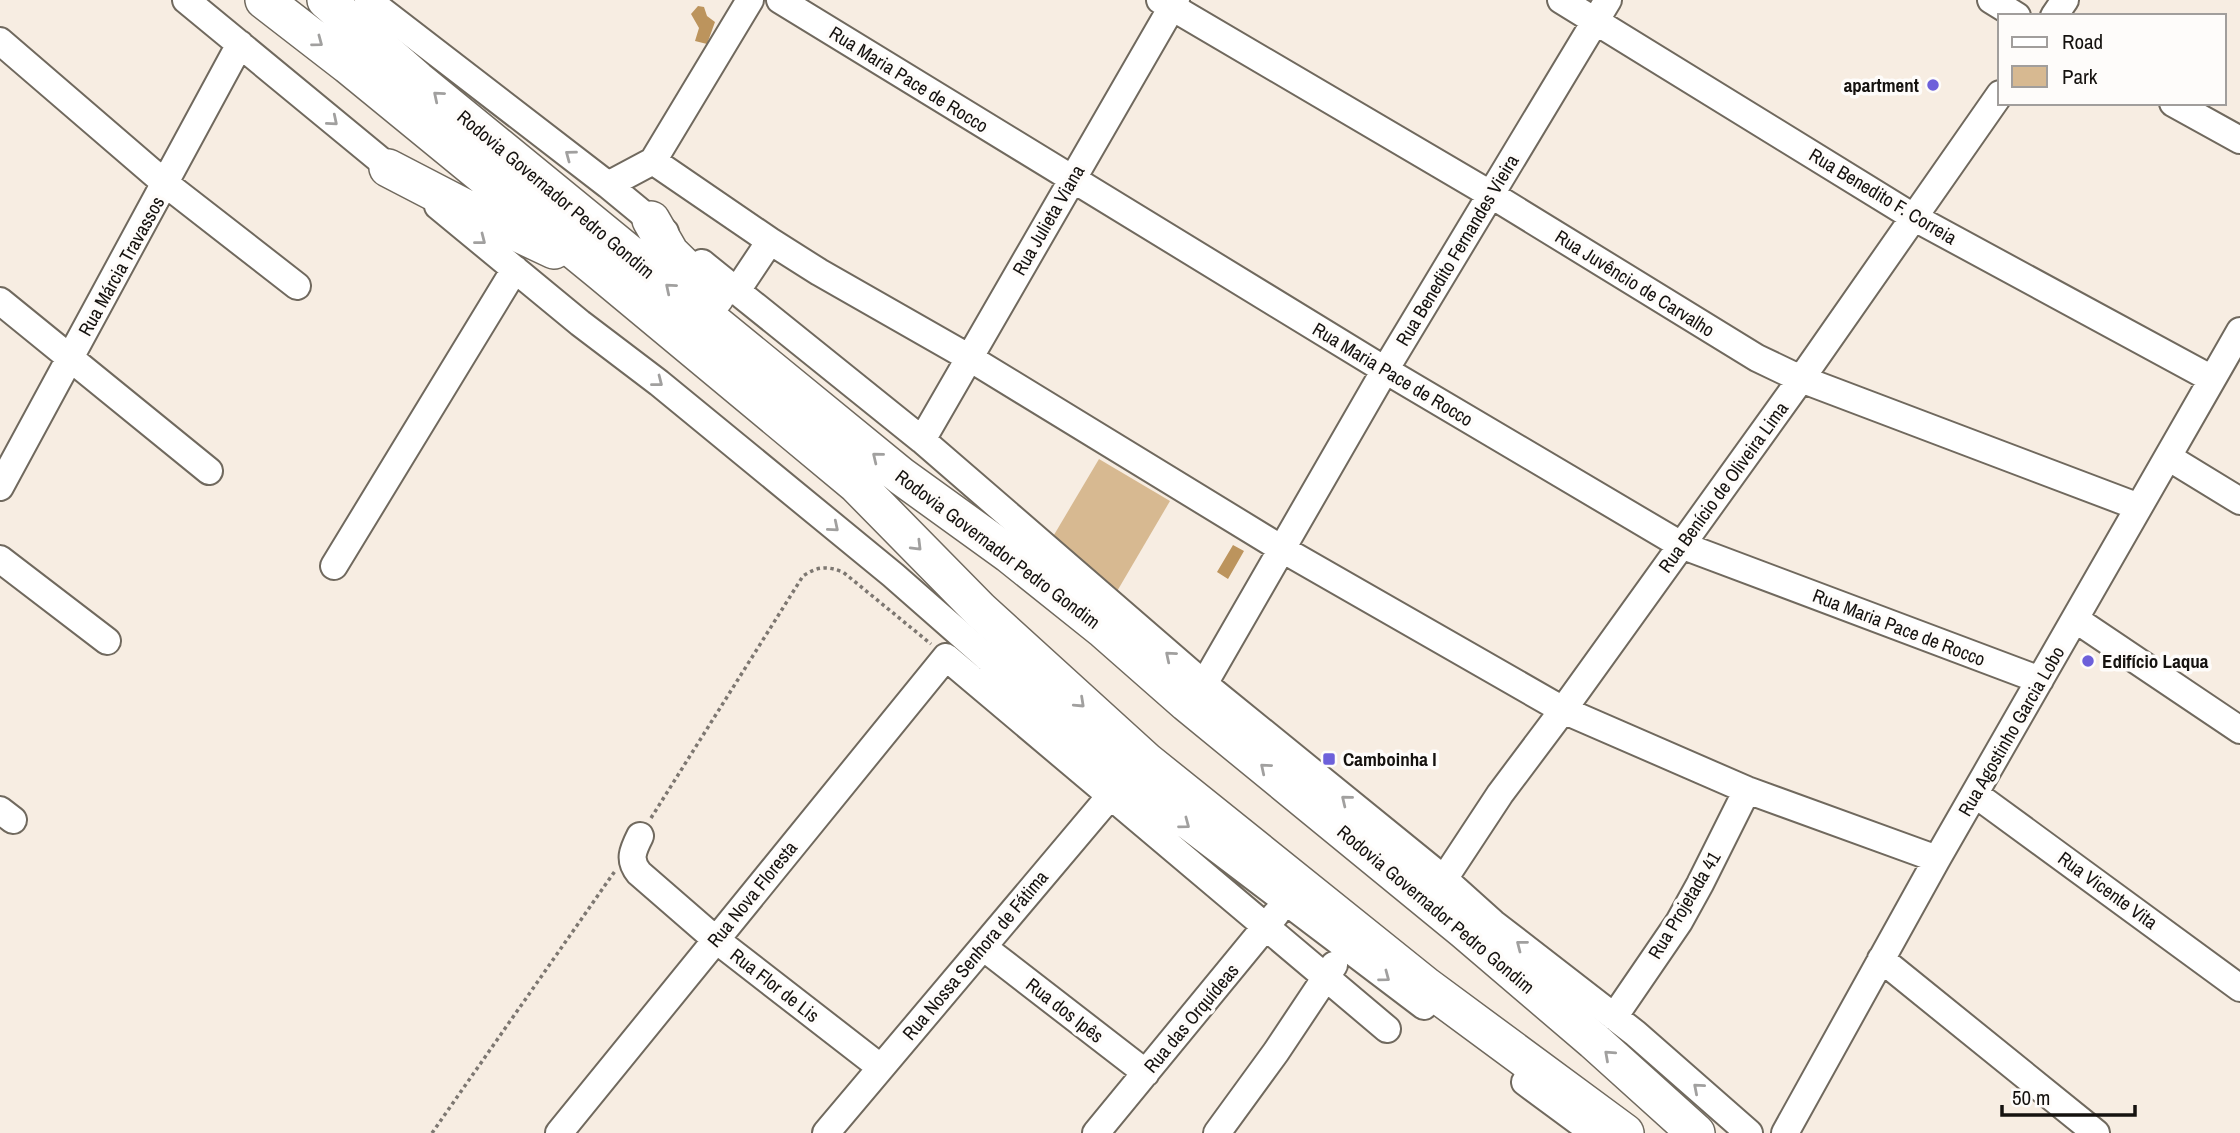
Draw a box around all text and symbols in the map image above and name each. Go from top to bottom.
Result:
legend [1998,14,2226,105]
street label: Rua Maria Pace de Rocco [825,20,993,138]
text: Road [2062,27,2103,56]
one-way arrow [310,33,323,46]
text: Park [2062,62,2098,91]
place label: apartment [1844,72,1919,98]
marker: apartment [1925,77,1941,93]
one-way arrow [433,92,445,105]
street label: Rodovia Governador Pedro Gondim [452,104,660,284]
one-way arrow [325,113,338,126]
street label: Rua Benedito F. Correia [1804,142,1962,251]
street label: Rua Benedito Fernandes Vieira [1389,149,1525,351]
one-way arrow [565,151,577,164]
street label: Rua Julieta Viana [1006,160,1090,280]
street label: Rua Márcia Travassos [72,191,170,340]
street label: Rua Juvêncio de Carvalho [1550,223,1720,343]
one-way arrow [473,232,485,245]
one-way arrow [665,284,678,296]
street label: Rua Maria Pace de Rocco [1308,316,1478,432]
one-way arrow [651,374,663,387]
street label: Rua Benício de Oliveira Lima [1652,396,1794,578]
one-way arrow [873,453,885,466]
street label: Rodovia Governador Pedro Gondim [890,463,1106,635]
one-way arrow [825,519,838,531]
one-way arrow [908,537,921,550]
street label: Rua Maria Pace de Rocco [1809,582,1989,672]
street label: Rua Agostinho Garcia Lobo [1952,641,2070,821]
place label: Edifício Laqua [2102,648,2209,674]
one-way arrow [1165,652,1178,664]
marker: Edifício Laqua [2080,653,2096,669]
one-way arrow [1072,695,1085,708]
place label: Camboinha I [1343,746,1437,772]
marker: Camboinha I [1321,751,1337,767]
one-way arrow [1260,764,1273,776]
one-way arrow [1341,796,1354,808]
one-way arrow [1177,816,1189,829]
street label: Rodovia Governador Pedro Gondim [1332,819,1540,999]
street label: Rua Nova Floresta [701,835,803,953]
street label: Rua Vicente Vita [2053,845,2163,935]
street label: Rua Projetada 41 [1642,846,1727,964]
street label: Rua Nossa Senhora de Fátima [896,864,1054,1045]
one-way arrow [1517,940,1529,953]
street label: Rua Flor de Lis [725,942,825,1028]
street label: Rua das Orquídeas [1138,958,1245,1078]
one-way arrow [1377,969,1390,981]
street label: Rua dos Ipês [1021,971,1109,1049]
one-way arrow [1604,1050,1617,1063]
scale bar [2002,1074,2135,1118]
text: 50 m [2012,1083,2050,1112]
one-way arrow [1693,1084,1706,1096]

